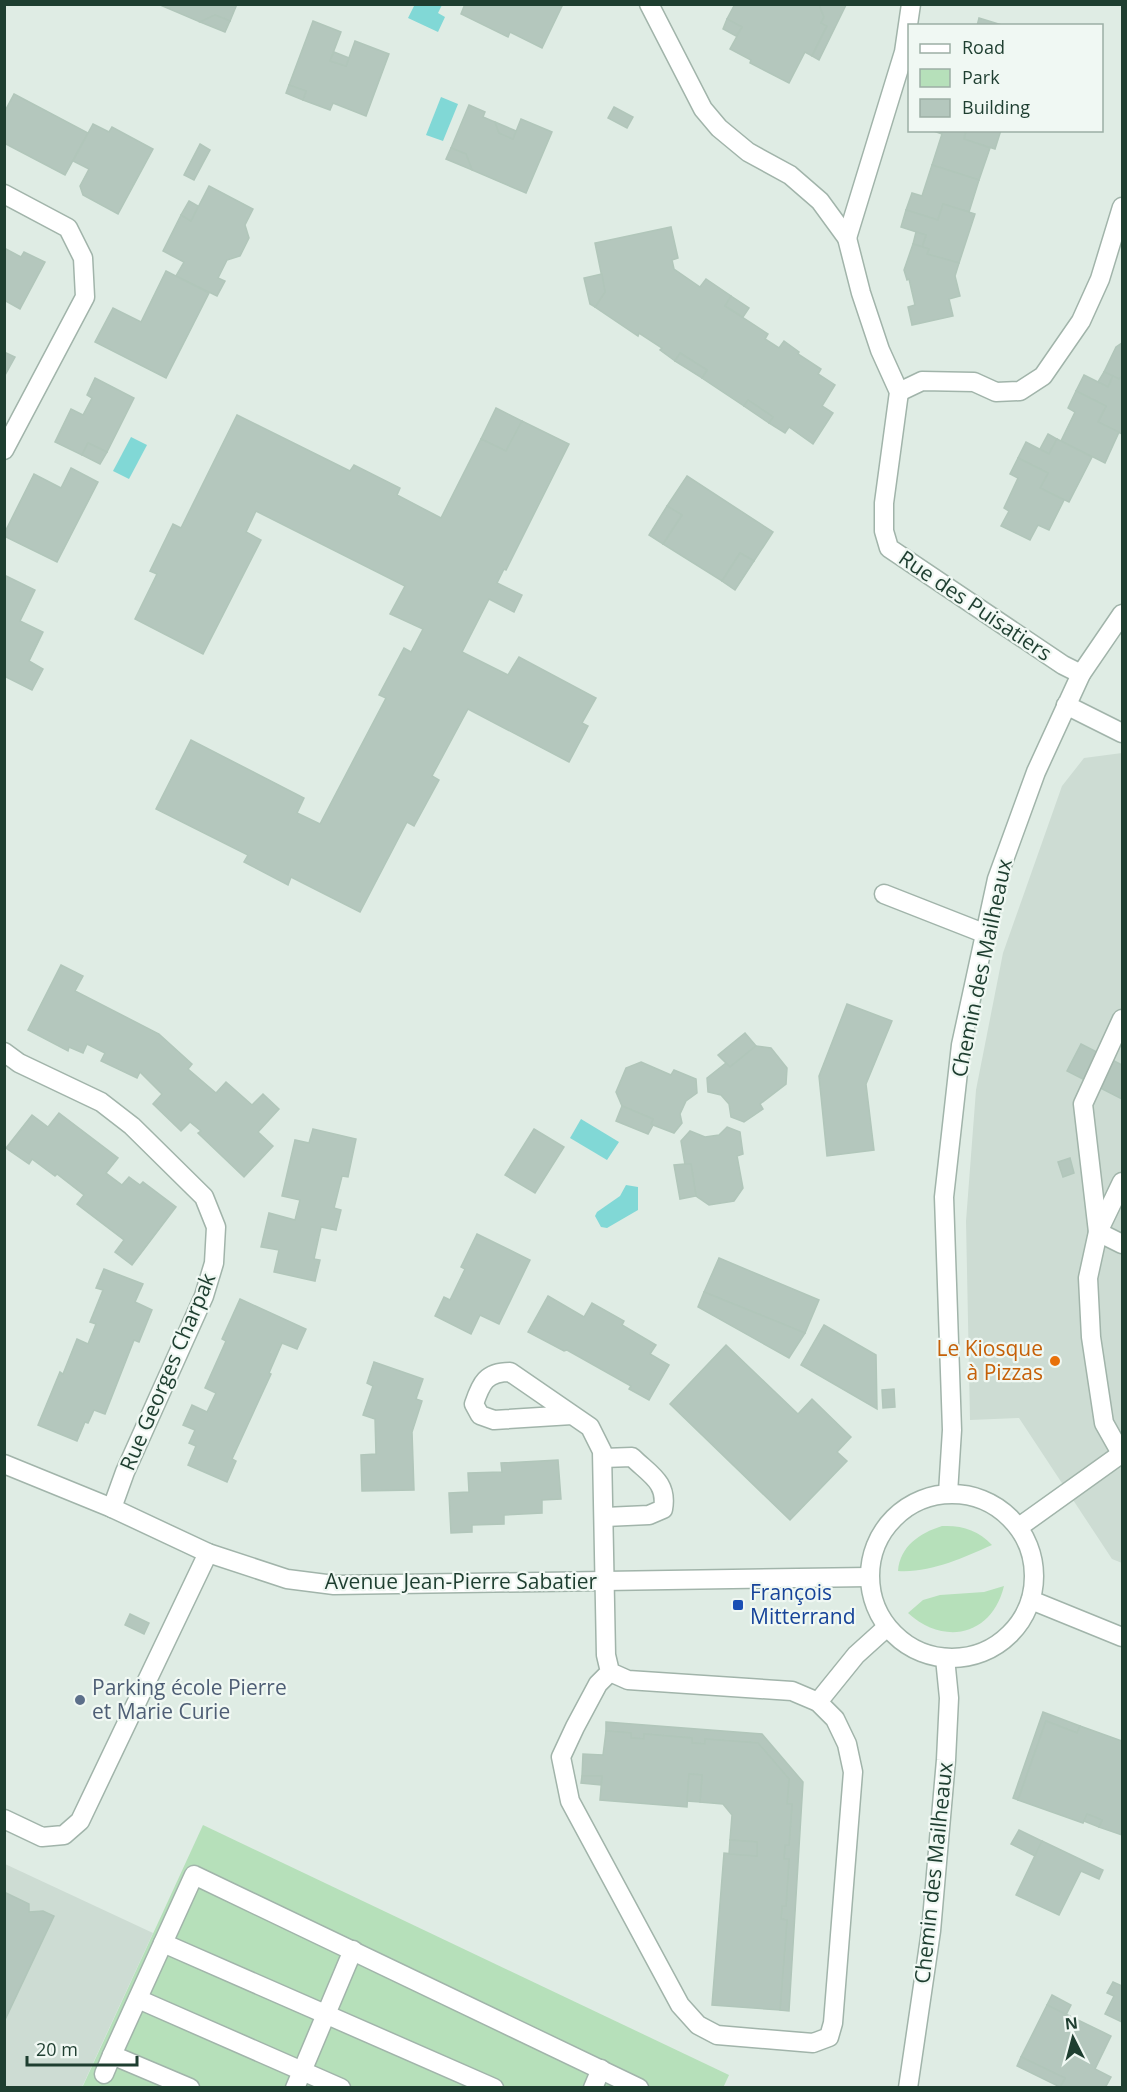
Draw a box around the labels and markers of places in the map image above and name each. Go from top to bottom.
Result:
place label: Le Kiosque à Pizzas [936,1334,1043,1386]
marker: Le Kiosque à Pizzas [1048,1354,1062,1368]
place label: François Mitterrand [750,1578,856,1630]
marker: François Mitterrand [731,1598,745,1612]
place label: Parking école Pierre et Marie Curie [92,1673,287,1725]
marker: Parking école Pierre et Marie Curie [73,1693,87,1707]

